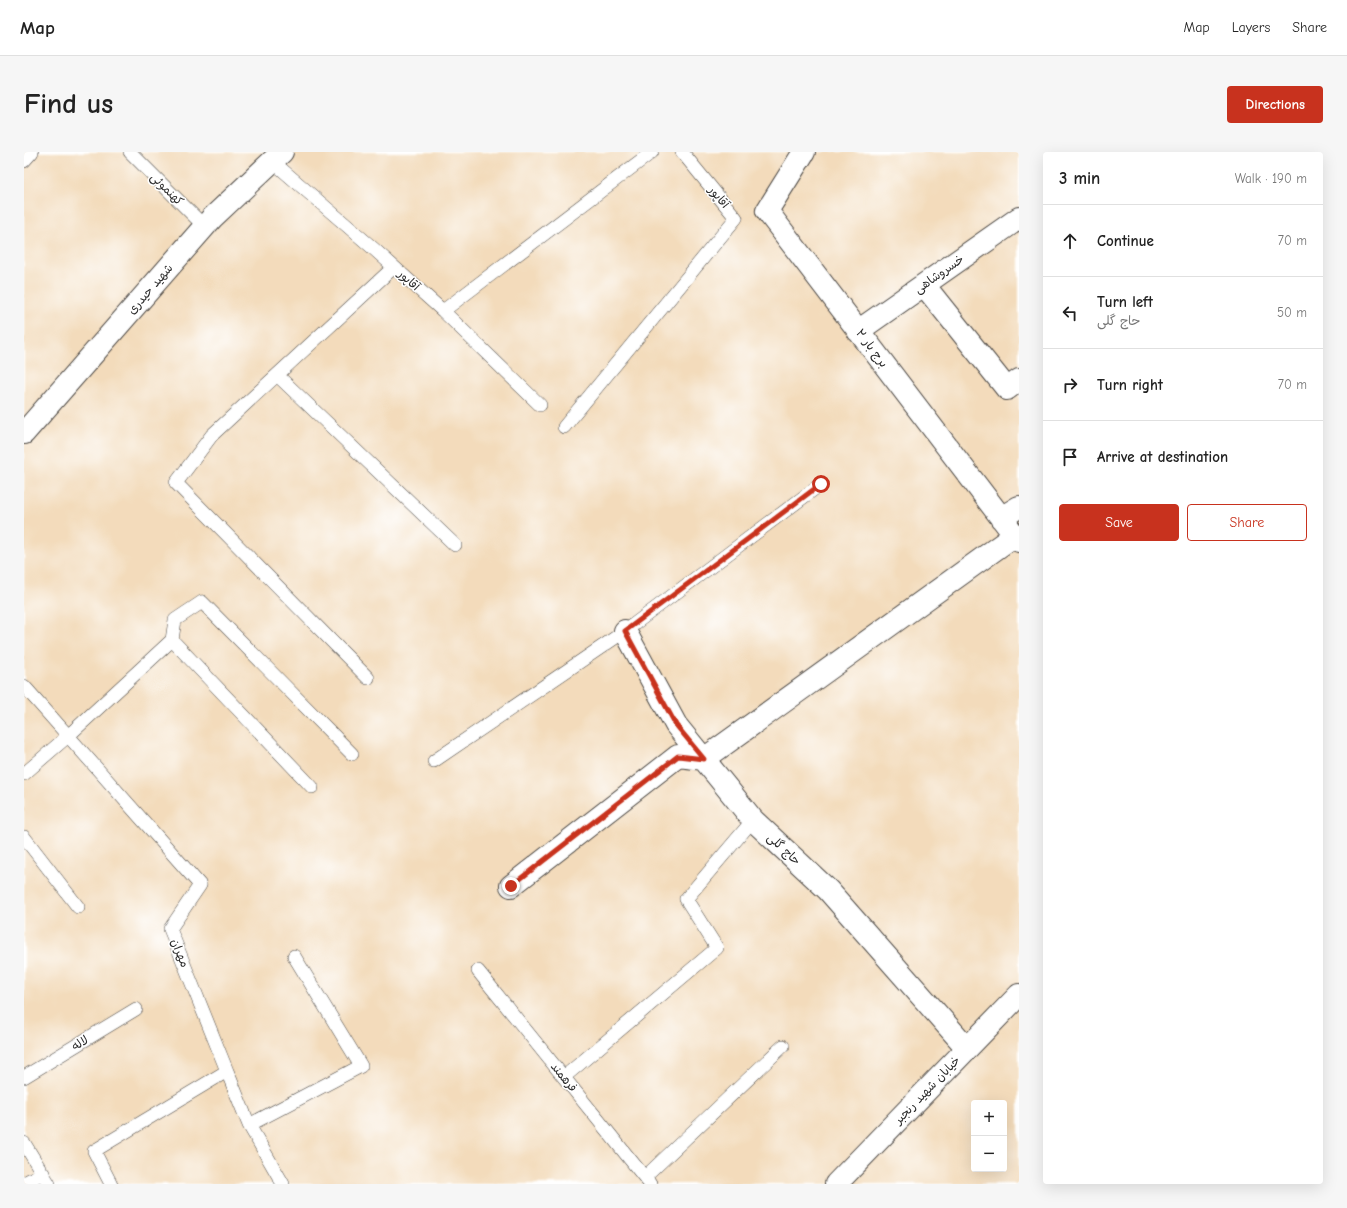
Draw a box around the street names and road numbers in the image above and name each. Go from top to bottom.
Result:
street label: کهنموئی [147,170,186,209]
street label: آقاپور [704,182,733,212]
street label: خسروشاهی [911,252,967,297]
street label: شهید حیدری [124,261,176,317]
street label: آقاپور [394,266,424,295]
street label: برج بار ۲ [851,326,891,371]
street label: حاج گلی [763,830,803,869]
street label: مهران [168,937,192,969]
street label: لاله [69,1033,91,1053]
street label: خیابان شهید رنجبر [890,1053,964,1128]
street label: فرهمند [548,1059,580,1095]

